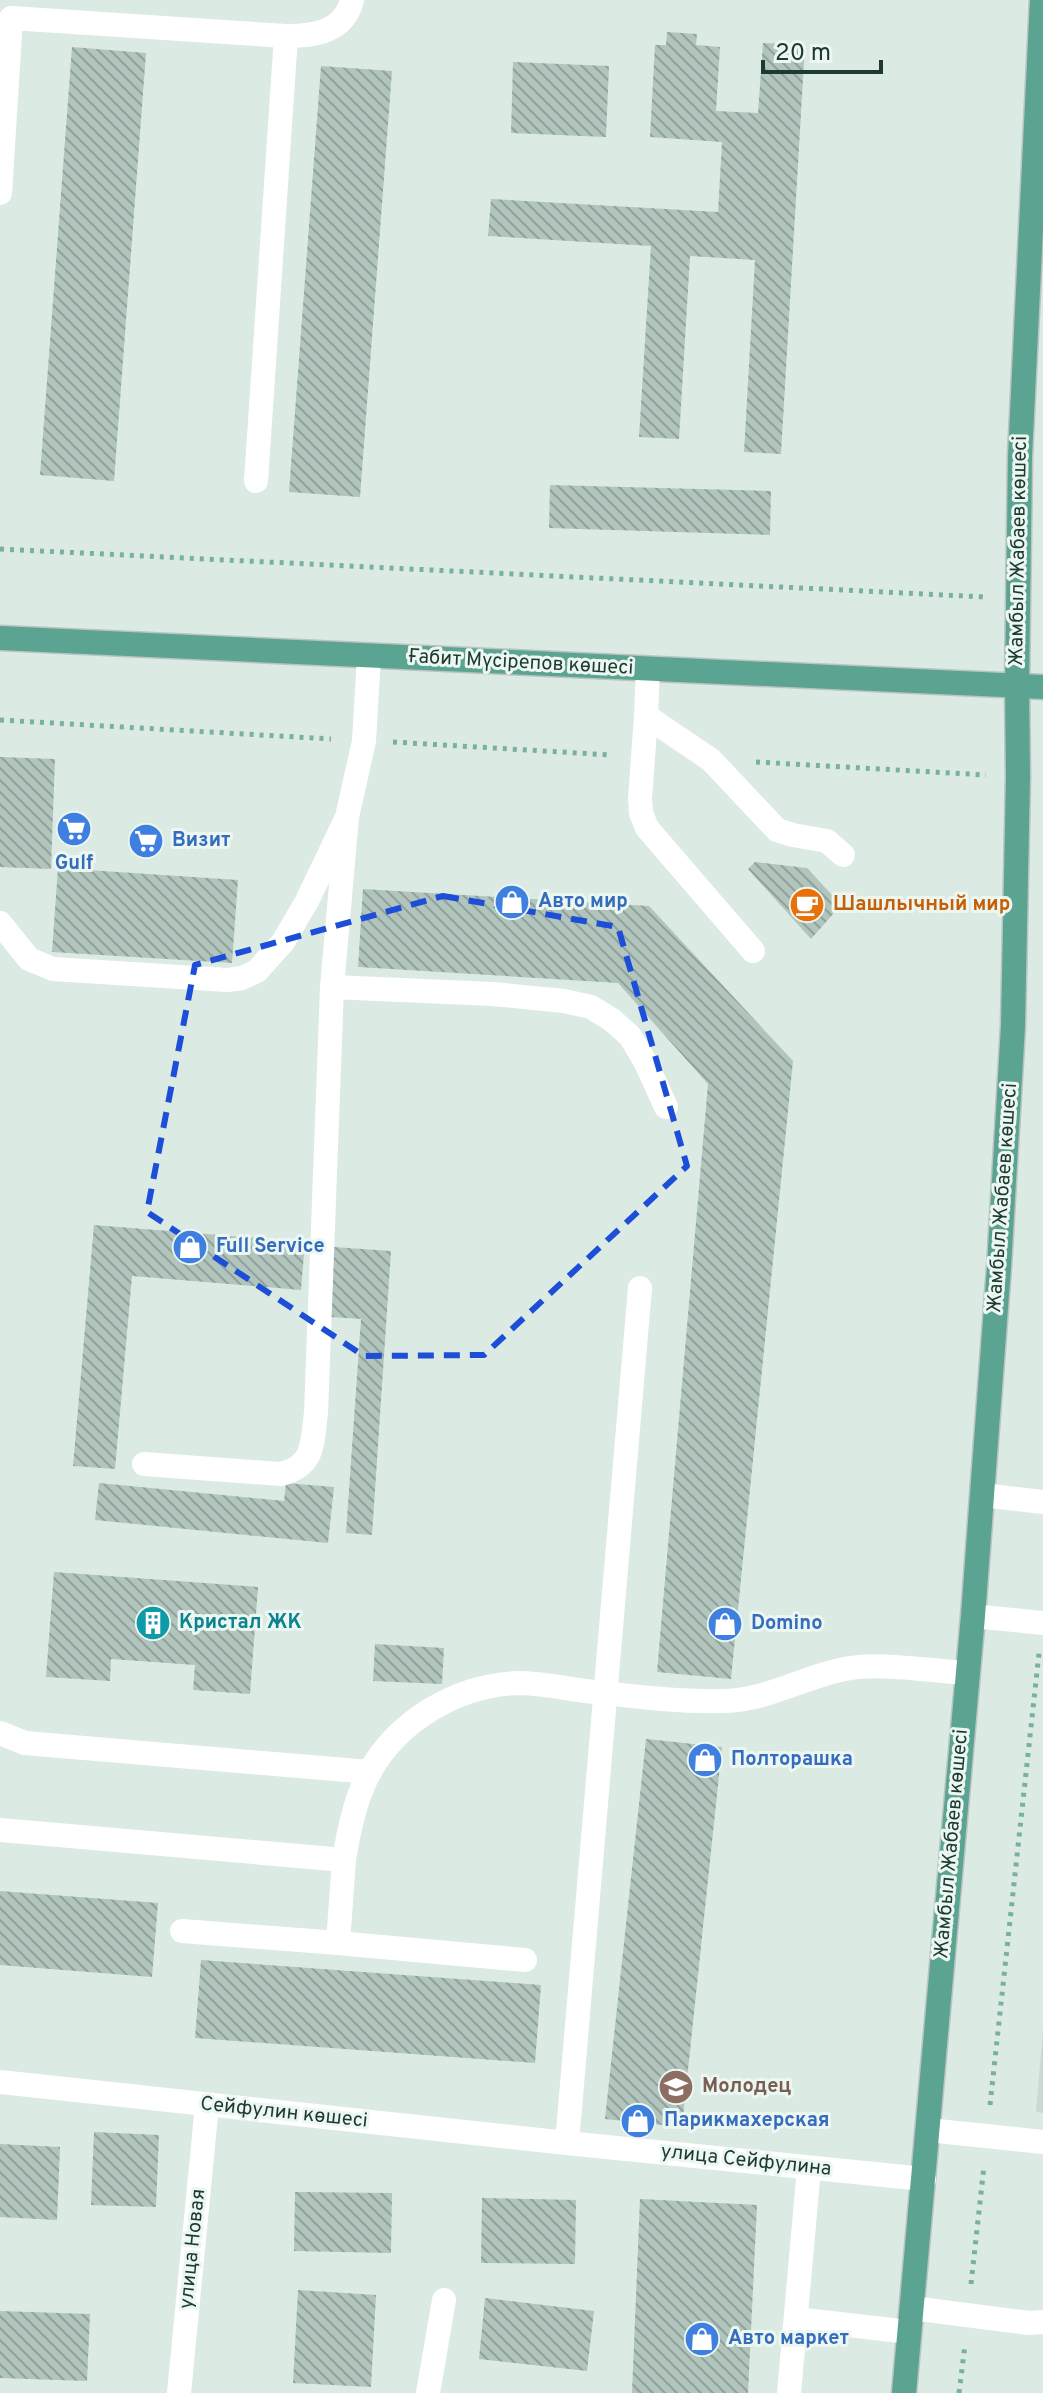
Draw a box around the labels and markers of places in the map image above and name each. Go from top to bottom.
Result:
supermarket icon: Gulf [55,810,93,848]
supermarket icon: Визит [127,822,165,860]
place label: Визит [172,828,231,854]
place label: Gulf [55,851,93,877]
shop icon: Авто мир [493,883,531,921]
cafe icon: Шашлычный мир [788,886,826,924]
place label: Авто мир [538,889,628,915]
place label: Шашлычный мир [833,892,1010,918]
shop icon: Full Service [171,1228,209,1266]
place label: Full Service [216,1234,325,1260]
building icon: Кристал ЖК [134,1604,172,1642]
shop icon: Domino [706,1605,744,1643]
place label: Кристал ЖК [179,1610,302,1636]
place label: Domino [751,1611,823,1637]
shop icon: Полторашка [686,1741,724,1779]
place label: Полторашка [731,1747,853,1773]
school or university icon: Молодец [657,2068,695,2106]
place label: Молодец [702,2074,791,2100]
shop icon: Парикмахерская [619,2102,657,2140]
place label: Парикмахерская [664,2108,830,2134]
shop icon: Авто маркет [683,2320,721,2358]
place label: Авто маркет [728,2326,849,2352]

